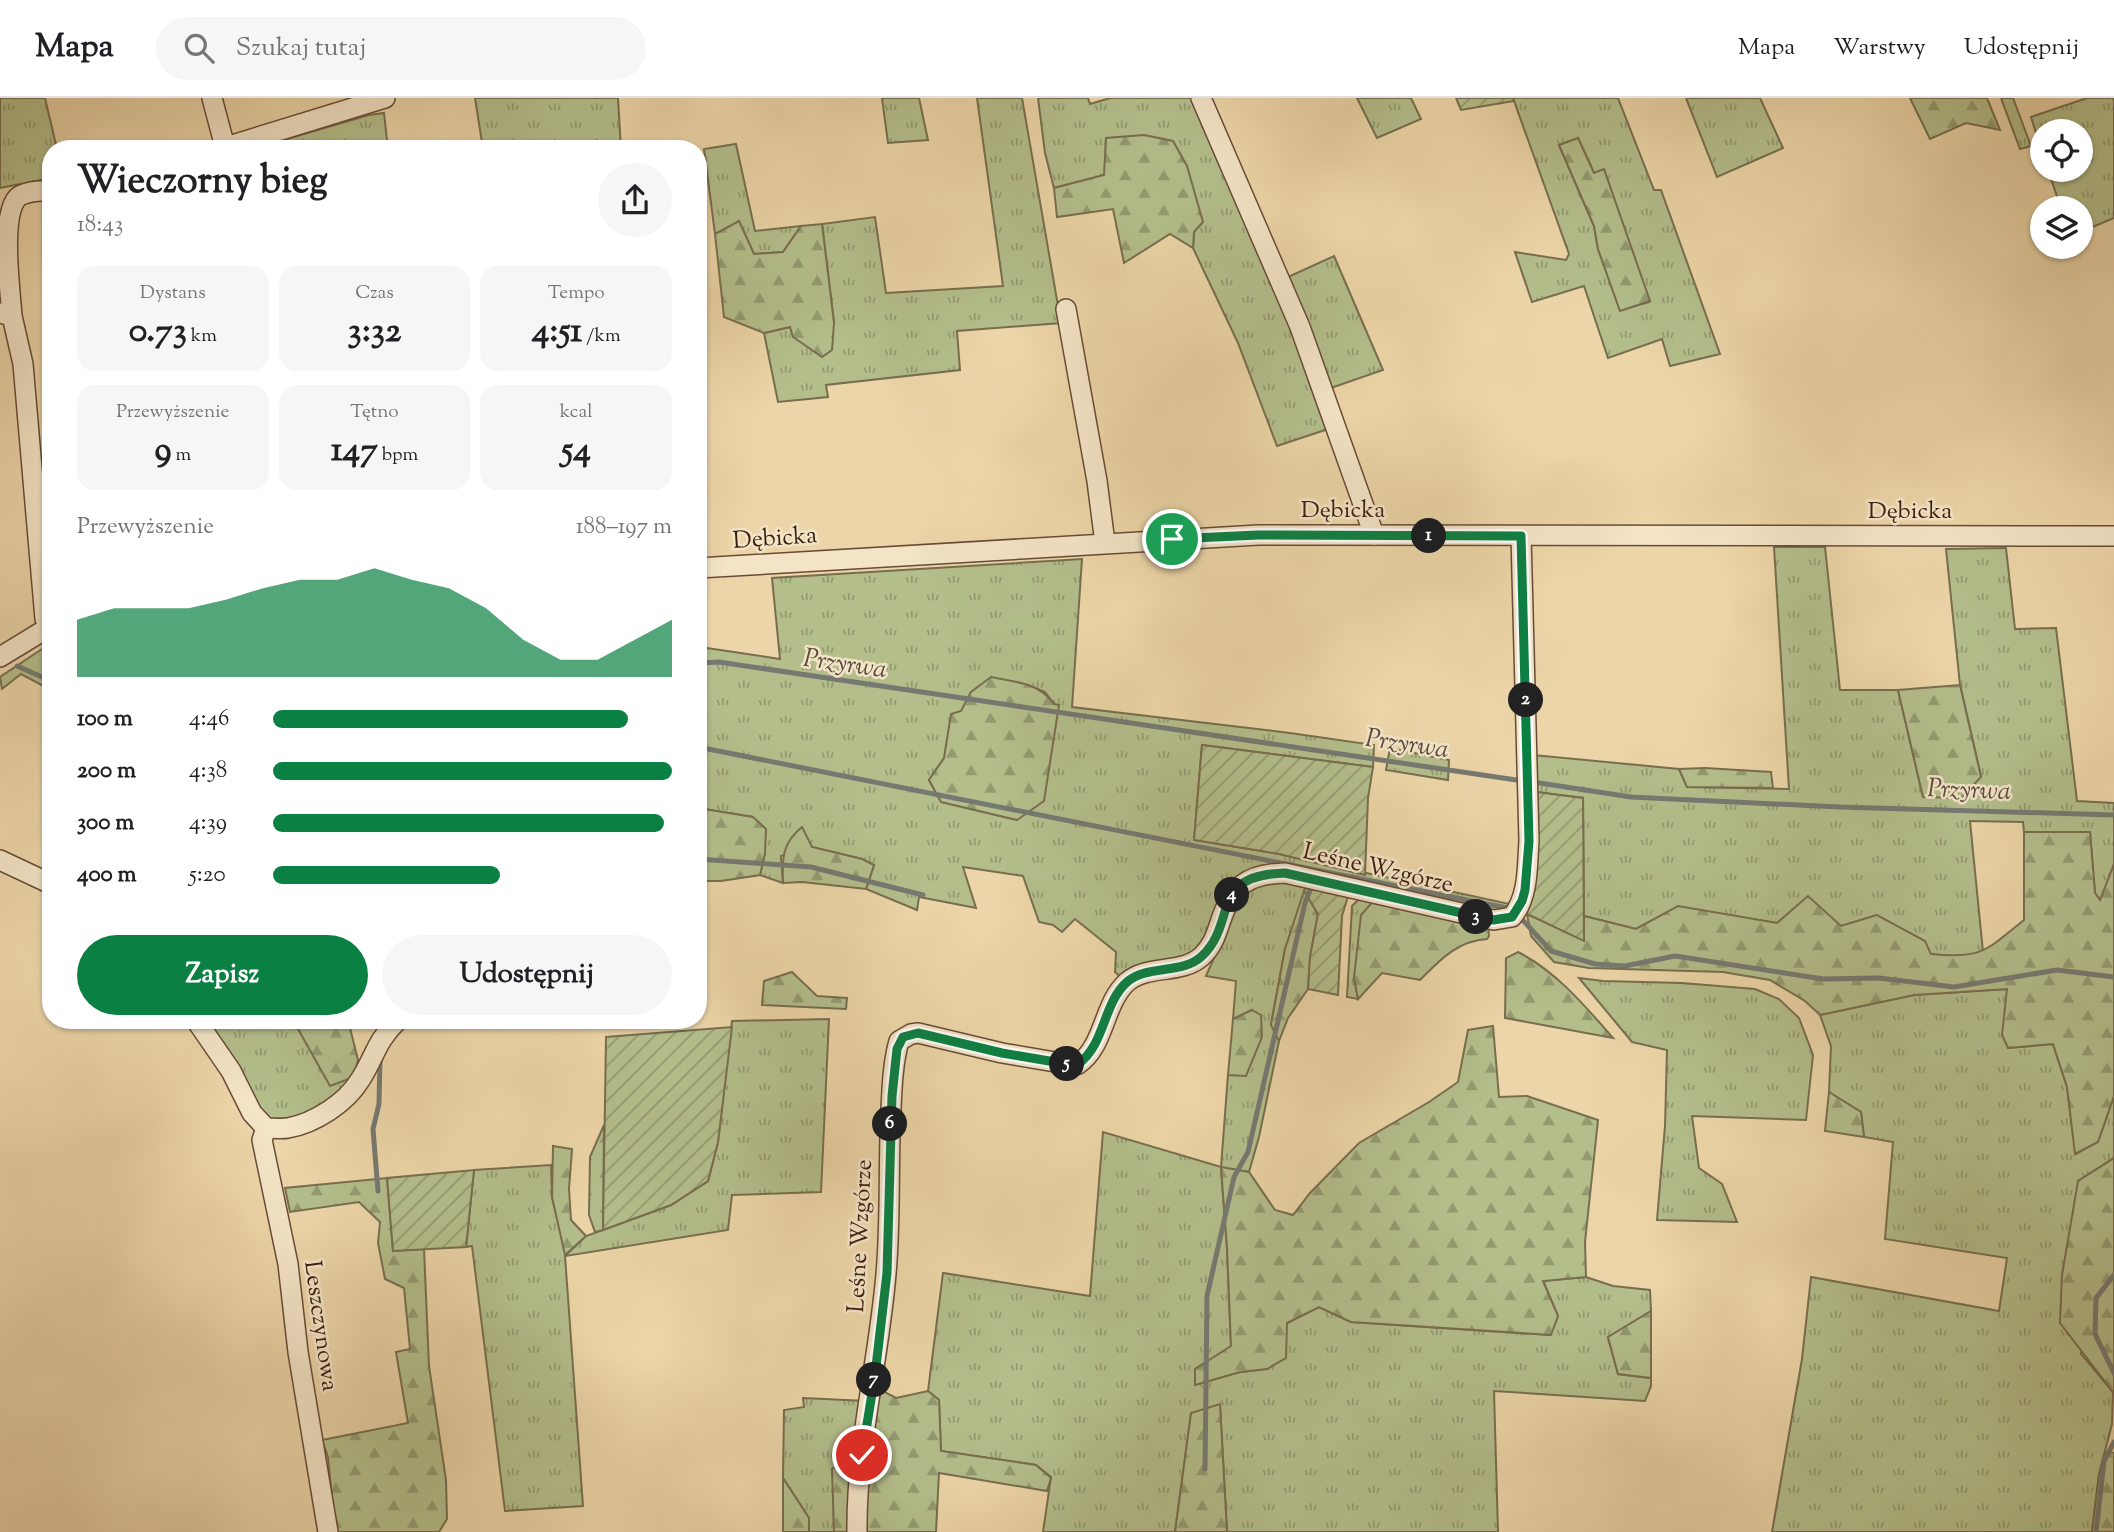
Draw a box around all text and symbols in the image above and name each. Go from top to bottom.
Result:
search box [156,17,646,80]
text: Mapa [35,24,114,72]
icon: search [180,29,218,67]
text: Szukaj tutaj [236,30,366,67]
text: Mapa [1738,31,1795,65]
text: Warstwy [1833,31,1926,65]
text: Udostępnij [1964,31,2079,65]
map controls [2030,119,2093,259]
button: locate [2030,119,2093,182]
text: Wieczorny bieg [77,156,328,210]
button: share [598,163,672,237]
button: layers [2030,196,2093,259]
text: 18:43 [77,209,123,242]
text: Dystans [140,280,206,307]
text: Czas [355,280,394,307]
text: Tempo [548,280,605,307]
text: 0.73 [129,307,187,358]
text: 3:32 [348,307,401,358]
text: 4:51 [532,307,582,358]
text: km [187,323,217,350]
text: /km [582,323,621,350]
text: Przewyższenie [116,399,229,426]
text: Tętno [350,399,399,426]
text: kcal [560,399,592,426]
text: 9 [154,426,171,477]
text: 147 [331,426,378,477]
text: 54 [561,426,591,477]
text: m [171,442,191,469]
text: bpm [378,442,418,469]
street label: Dębicka [1301,494,1385,528]
street label: Dębicka [1868,495,1952,529]
pin [1142,509,1202,569]
text: Przewyższenie [77,511,214,544]
text: 188–197 m [576,511,672,544]
pin: 1 [1412,518,1446,554]
street label: Dębicka [732,519,818,559]
icon: arrive [1153,520,1191,558]
text: 1 [1425,522,1432,549]
water label: Przyrwa [801,641,889,689]
pin: 2 [1508,682,1544,718]
text: 2 [1521,686,1530,713]
text: 100 m [77,703,133,736]
text: 4:46 [189,703,229,736]
water label: Przyrwa [1363,721,1451,769]
text: 200 m [77,755,136,788]
text: 4:38 [189,755,227,788]
water label: Przyrwa [1926,771,2012,811]
text: 300 m [77,807,134,840]
text: 4:39 [189,807,227,840]
street label: Leśne Wzgórze [1299,835,1457,903]
text: 400 m [77,859,137,892]
text: 5:20 [189,859,226,892]
pin: 4 [1214,878,1250,912]
text: 4 [1227,881,1236,908]
pin: 3 [1458,900,1494,934]
text: 3 [1472,903,1479,930]
button: Zapisz [77,935,368,1015]
button: Udostępnij [382,935,672,1015]
pin: 5 [1050,1046,1084,1082]
text: 5 [1063,1050,1070,1077]
pin: 6 [872,1107,908,1142]
text: 6 [885,1110,894,1137]
street label: Leśne Wzgórze [840,1158,882,1314]
street label: Leszczynowa [294,1259,346,1393]
pin: 7 [856,1362,892,1398]
text: 7 [869,1366,878,1393]
pin [832,1425,892,1485]
icon: check [843,1436,881,1474]

